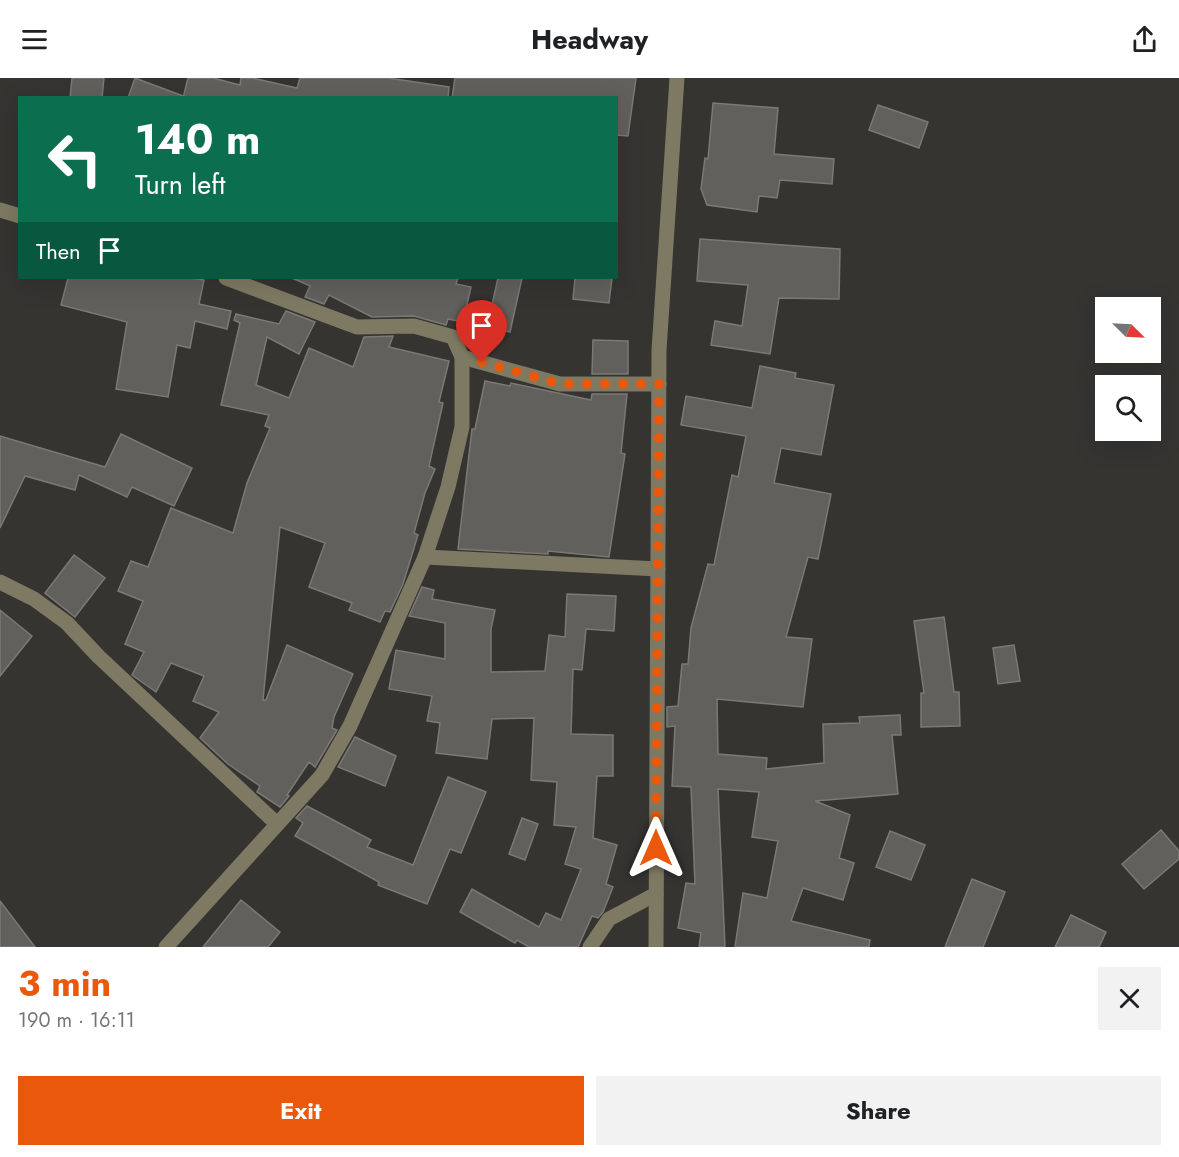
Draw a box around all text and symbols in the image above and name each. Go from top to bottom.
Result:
text: Headway [531,20,648,59]
icon: menu [18,23,51,56]
icon: share [1128,23,1161,56]
text: 140 m [135,109,261,170]
icon: left [36,120,114,198]
text: Turn left [135,165,225,204]
icon: arrive [93,234,126,267]
text: Then [36,235,81,267]
north arrow [1095,297,1161,363]
map controls [1095,297,1161,441]
pin [456,300,507,362]
icon: arrive [465,309,498,342]
button: search [1095,375,1161,441]
position arrow [624,816,688,880]
text: 3 min [18,957,111,1009]
button: close [1098,967,1161,1030]
text: 190 m · 16:11 [18,1006,135,1035]
button: Exit [18,1076,584,1145]
button: Share [596,1076,1161,1145]

